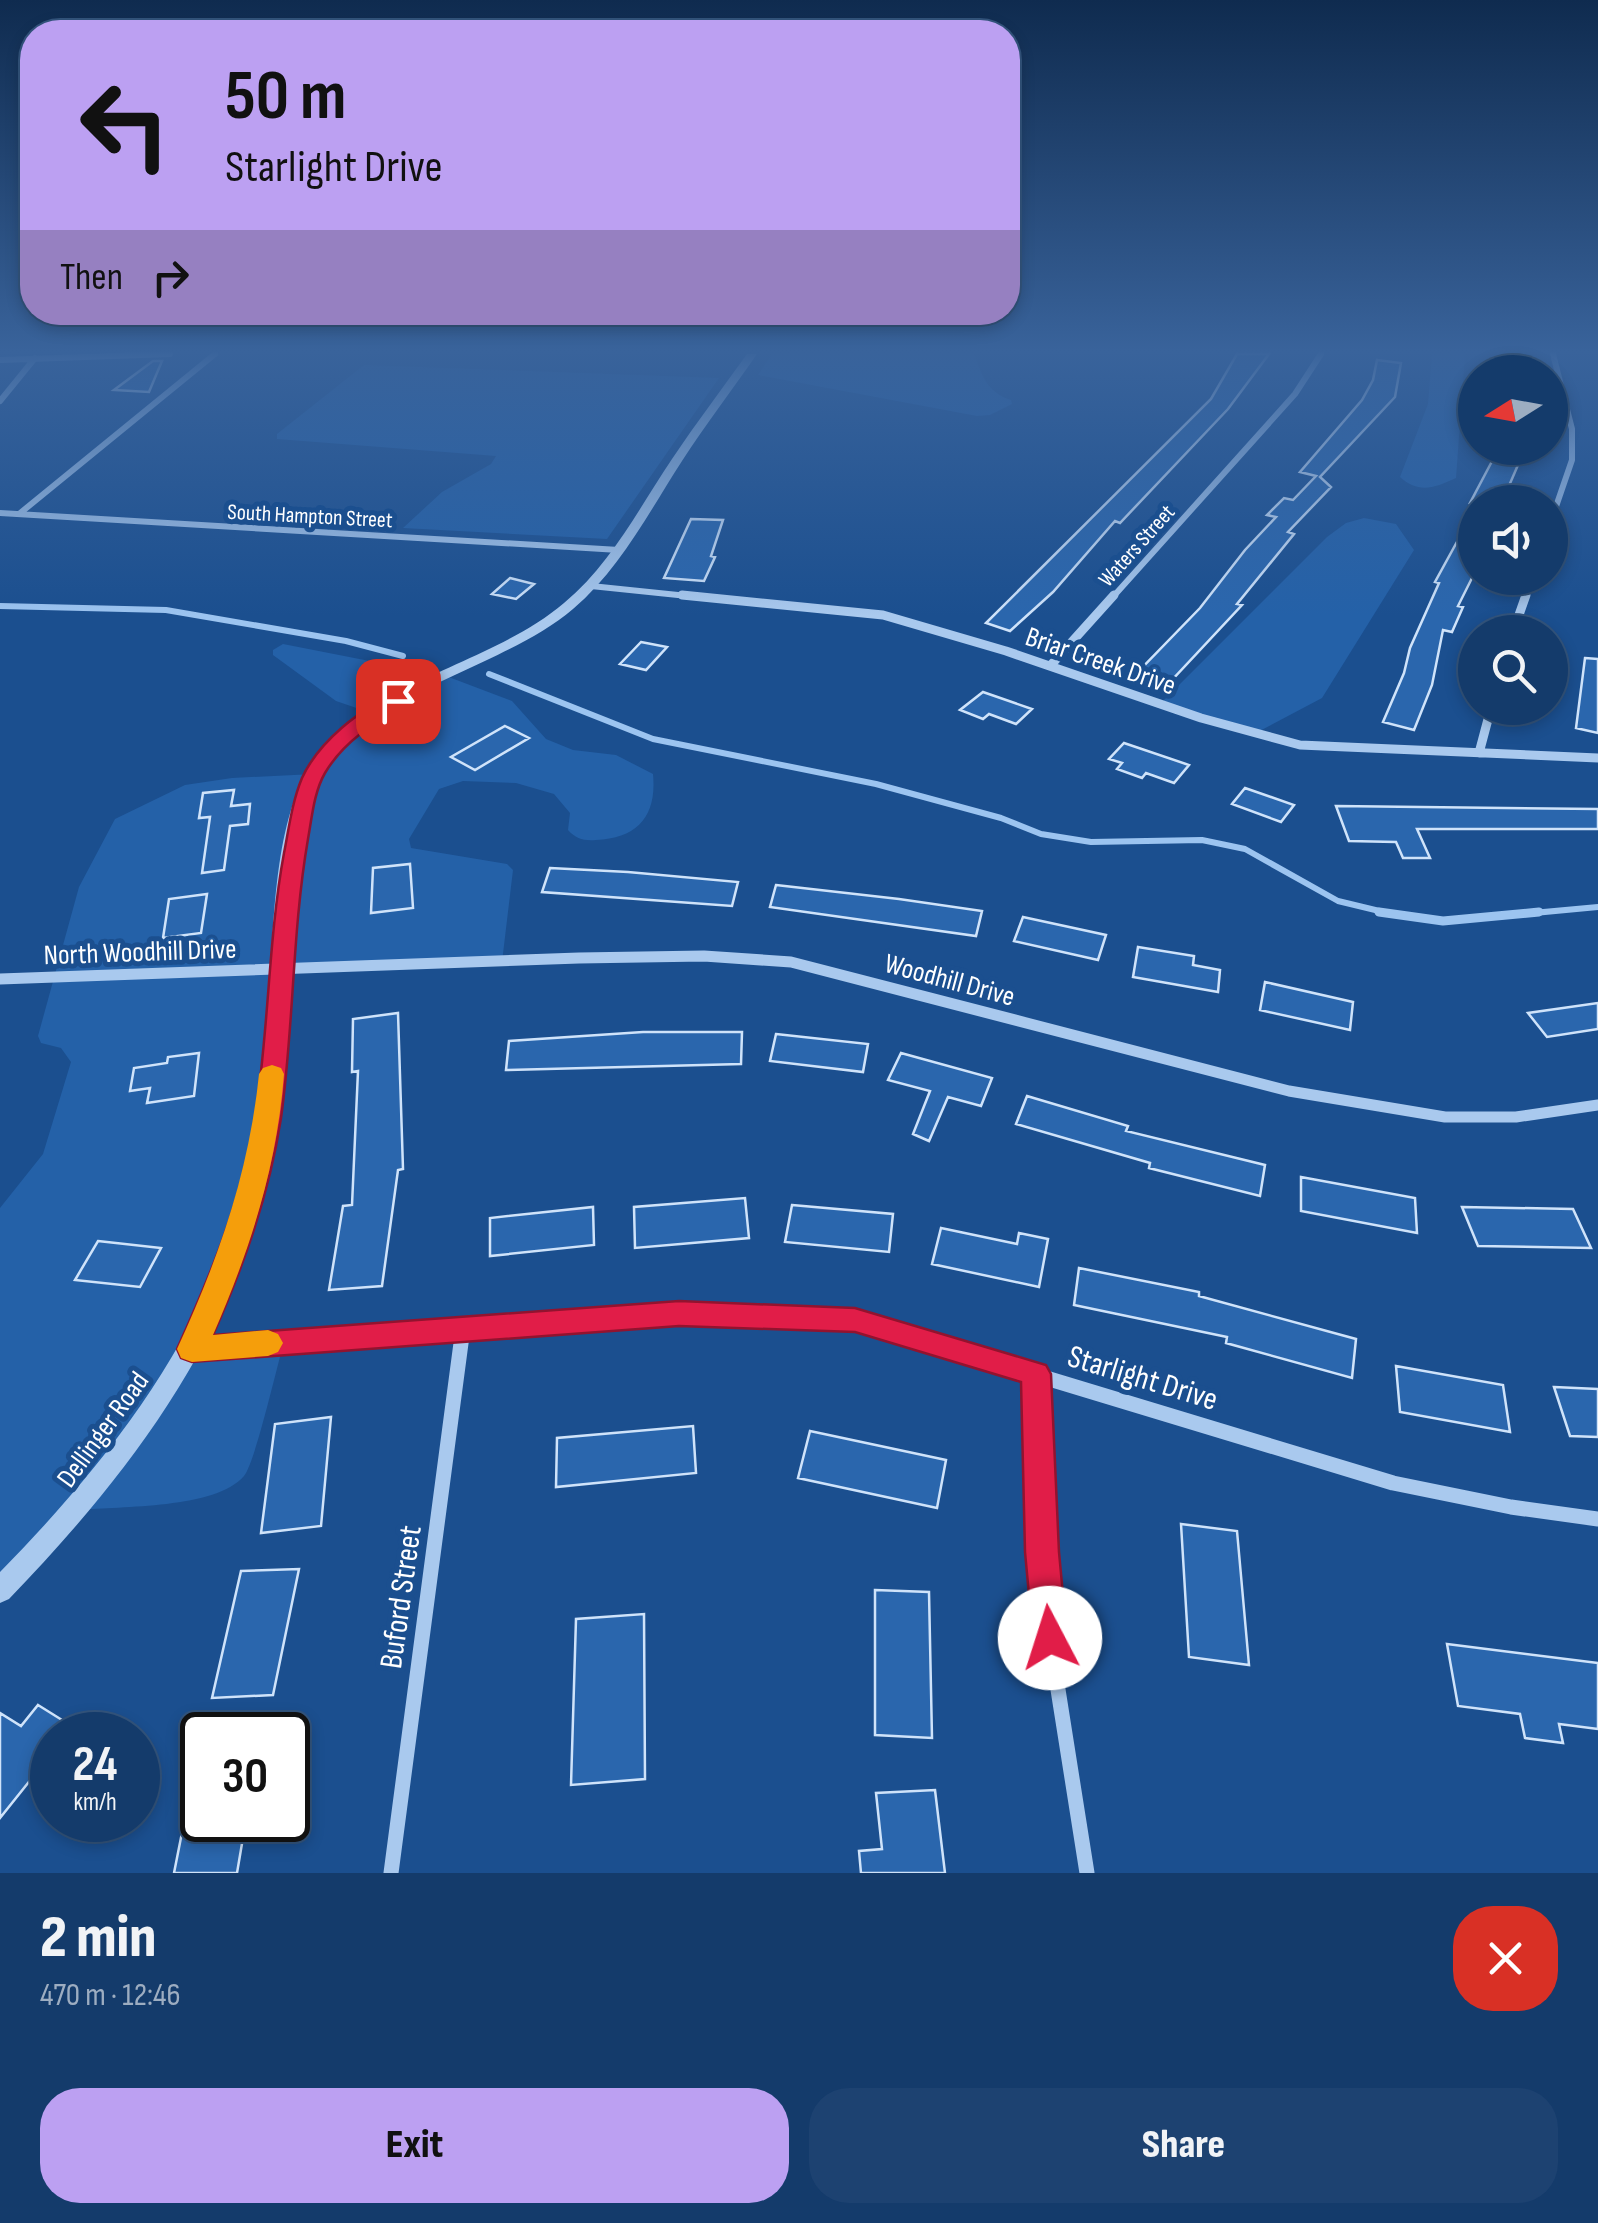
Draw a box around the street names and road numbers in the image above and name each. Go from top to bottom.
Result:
street label: South Hampton Street [227,499,393,534]
street label: Waters Street [1093,499,1181,593]
street label: Briar Creek Drive [1021,620,1180,703]
street label: North Woodhill Drive [43,933,237,972]
street label: Woodhill Drive [881,947,1018,1014]
street label: Starlight Drive [1063,1337,1222,1420]
street label: Dellinger Road [50,1366,156,1494]
street label: Buford Street [372,1523,431,1671]

